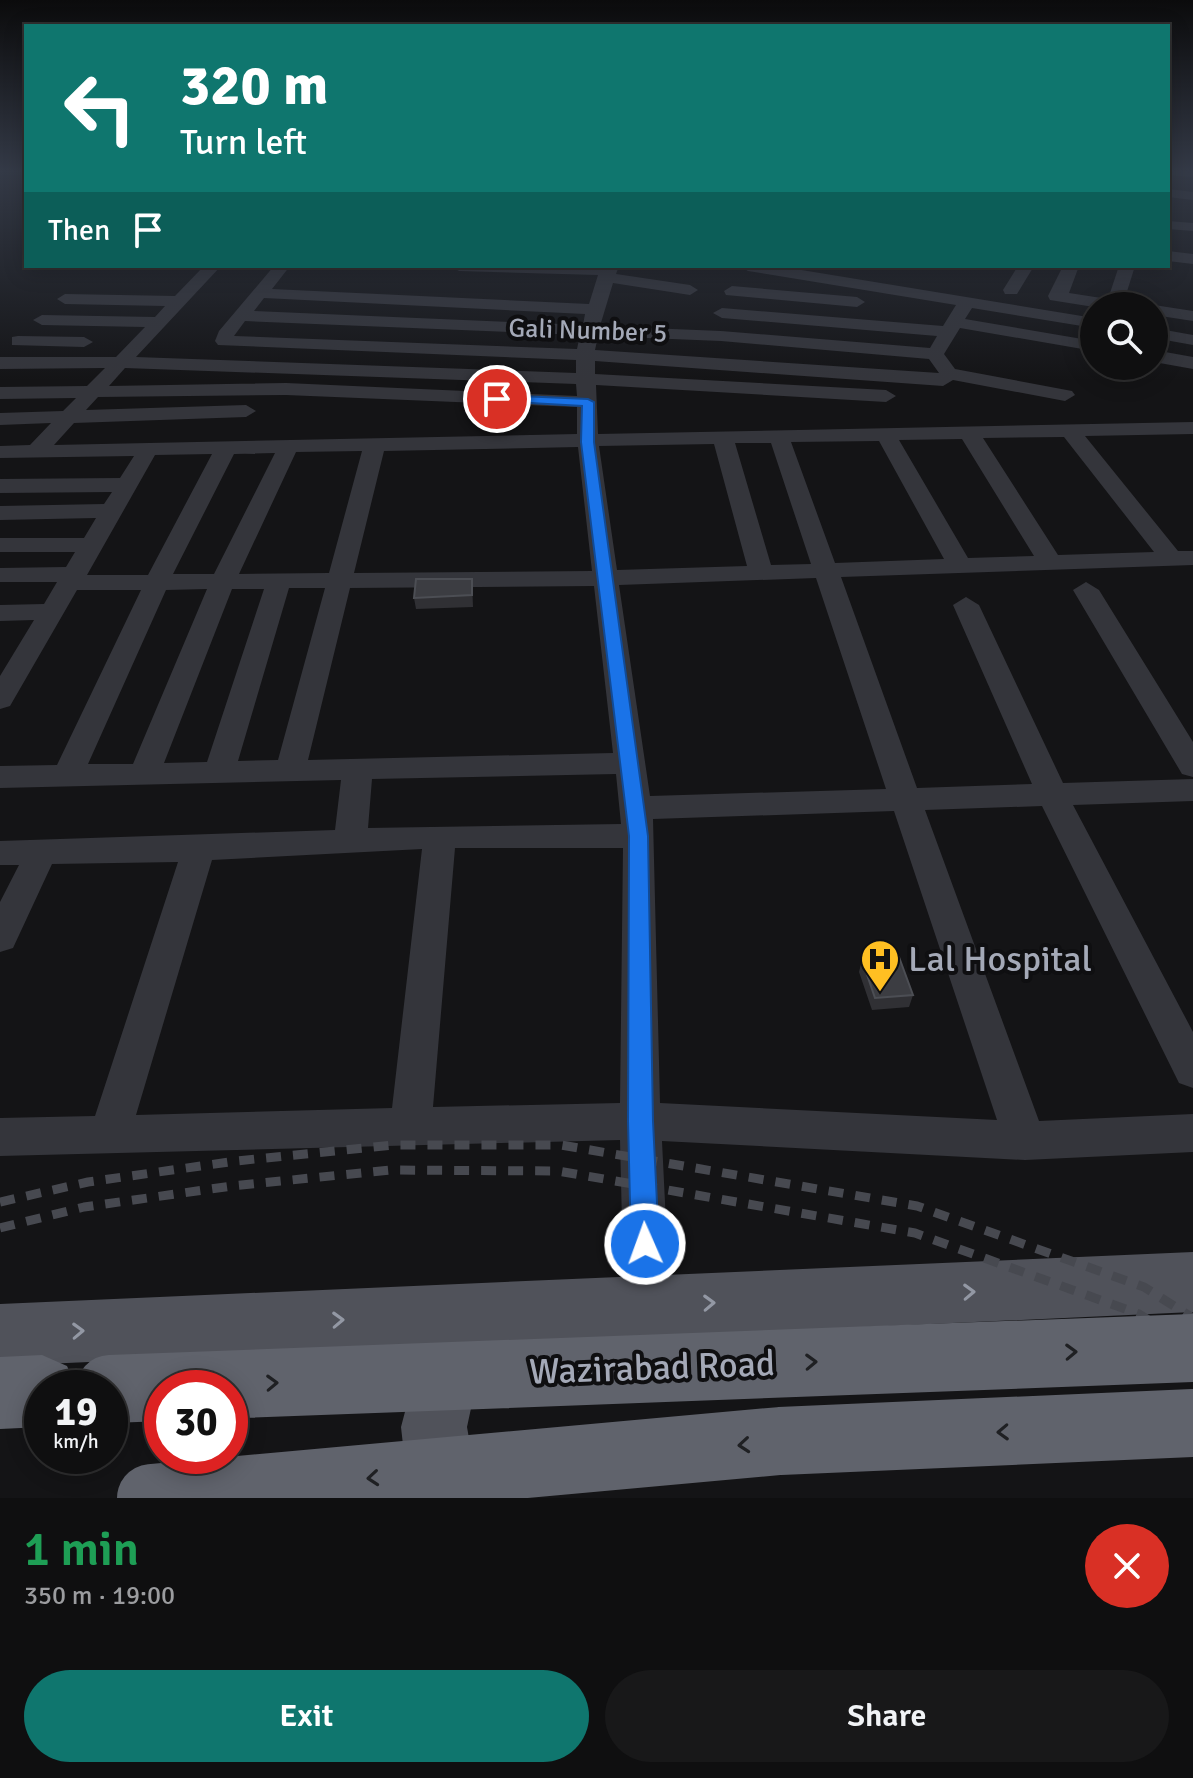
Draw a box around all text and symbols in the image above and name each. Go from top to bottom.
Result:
text: 320 m [180,51,328,120]
icon: left [48,56,152,160]
text: Turn left [180,120,307,165]
icon: arrive [126,208,170,252]
text: Then [48,212,110,249]
map controls [1080,292,1168,380]
button: search [1080,292,1168,380]
street label: Gali Number 5 [508,312,668,350]
pin [463,365,531,433]
icon: arrive [475,377,519,421]
place label: Lal Hospital [908,937,1092,982]
hospital icon: Lal Hospital [859,938,901,993]
position arrow [603,1202,687,1286]
one-way arrow [963,1283,976,1300]
one-way arrow [703,1294,716,1311]
one-way arrow [332,1312,345,1329]
one-way arrow [72,1323,85,1340]
street label: Wazirabad Road [528,1341,776,1395]
one-way arrow [1065,1344,1078,1361]
one-way arrow [806,1354,818,1371]
speed limit sign: 30 [144,1370,248,1474]
one-way arrow [266,1374,279,1391]
text: 19 [54,1387,98,1437]
one-way arrow [996,1423,1009,1440]
text: km/h [53,1429,99,1454]
one-way arrow [737,1436,750,1453]
one-way arrow [366,1469,379,1486]
text: 1 min [24,1520,139,1579]
button: close [1085,1524,1169,1608]
text: 350 m · 19:00 [24,1580,175,1612]
button: Exit [24,1670,589,1762]
button: Share [605,1670,1169,1762]

